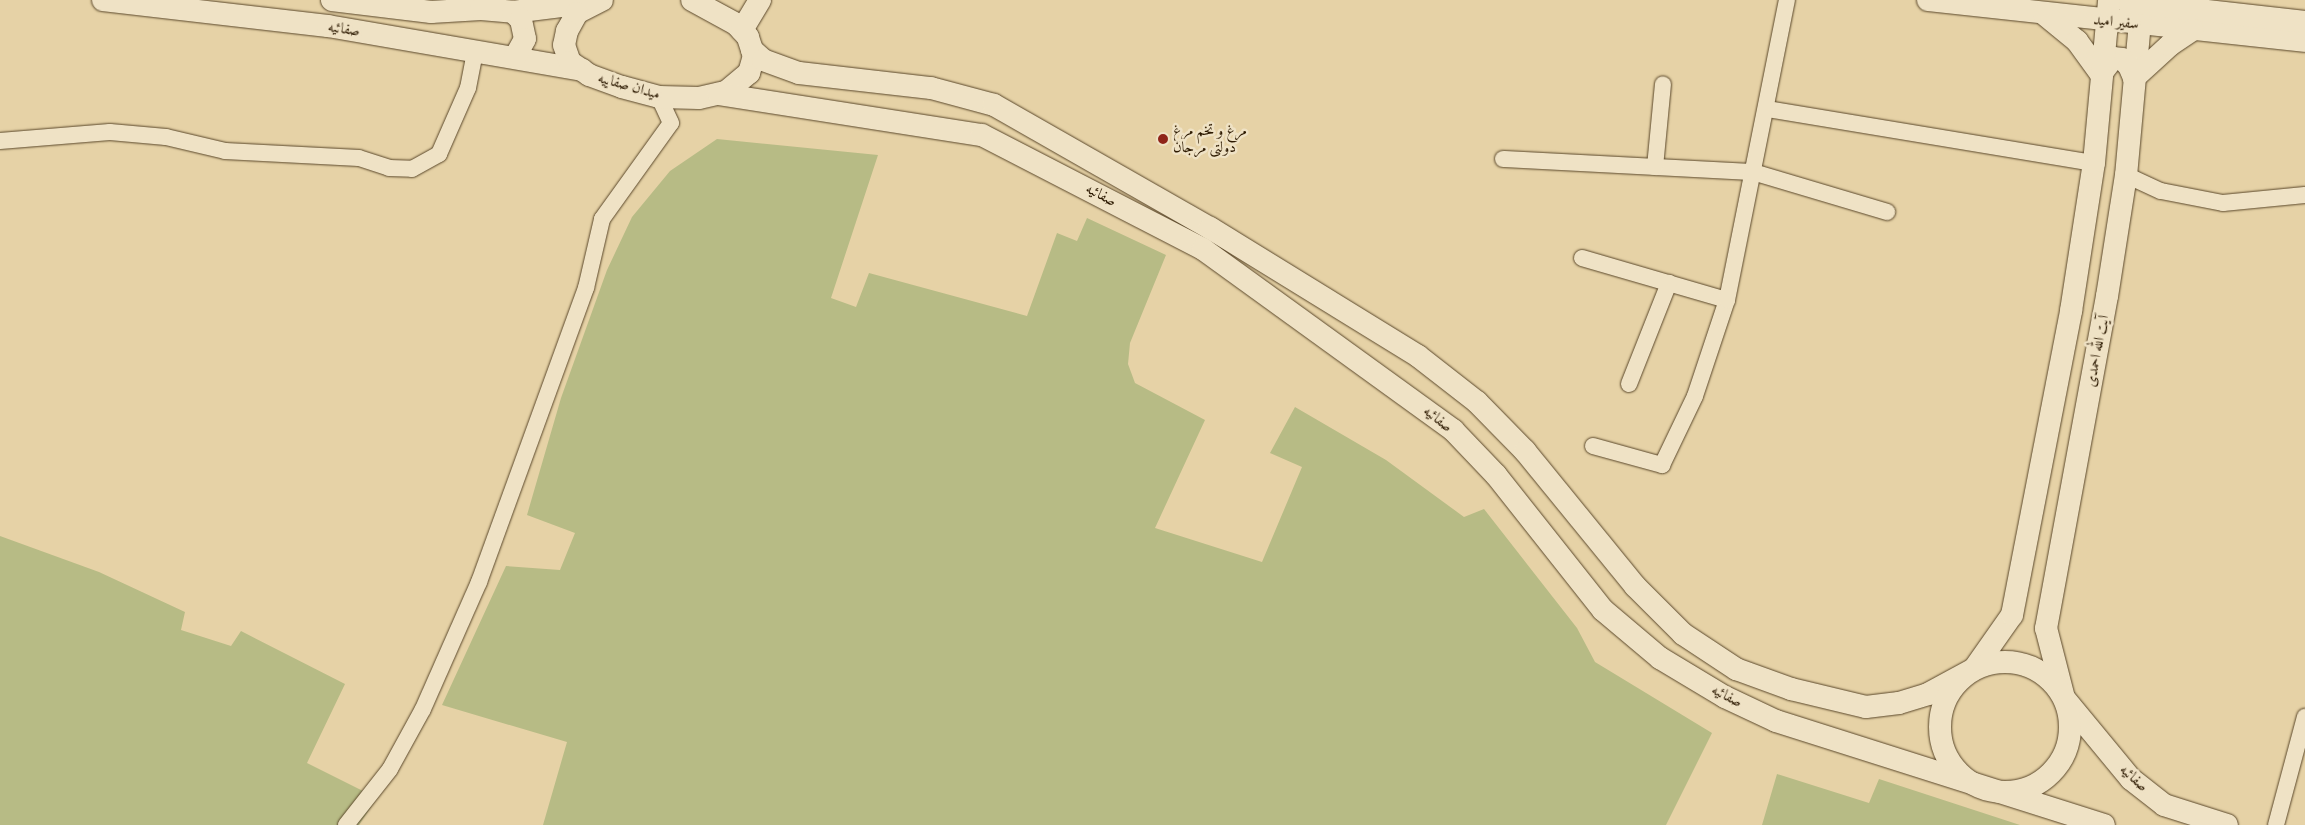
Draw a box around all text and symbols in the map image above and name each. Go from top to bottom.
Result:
street label: سفیر امید [2092,11,2140,33]
street label: صفائیه [327,18,361,40]
street label: میدان صفاییه [596,69,662,103]
place label: مرغ و تخم مرغ دولتی مرجان [1173,121,1247,156]
marker: مرغ و تخم مرغ دولتی مرجان [1157,133,1169,145]
street label: صفائیه [1083,179,1119,211]
street label: آیت الله احمدی [2081,314,2113,388]
street label: صفائیه [1420,402,1456,436]
street label: صفائیه [1709,680,1745,712]
street label: صفائیه [2116,760,2152,796]

